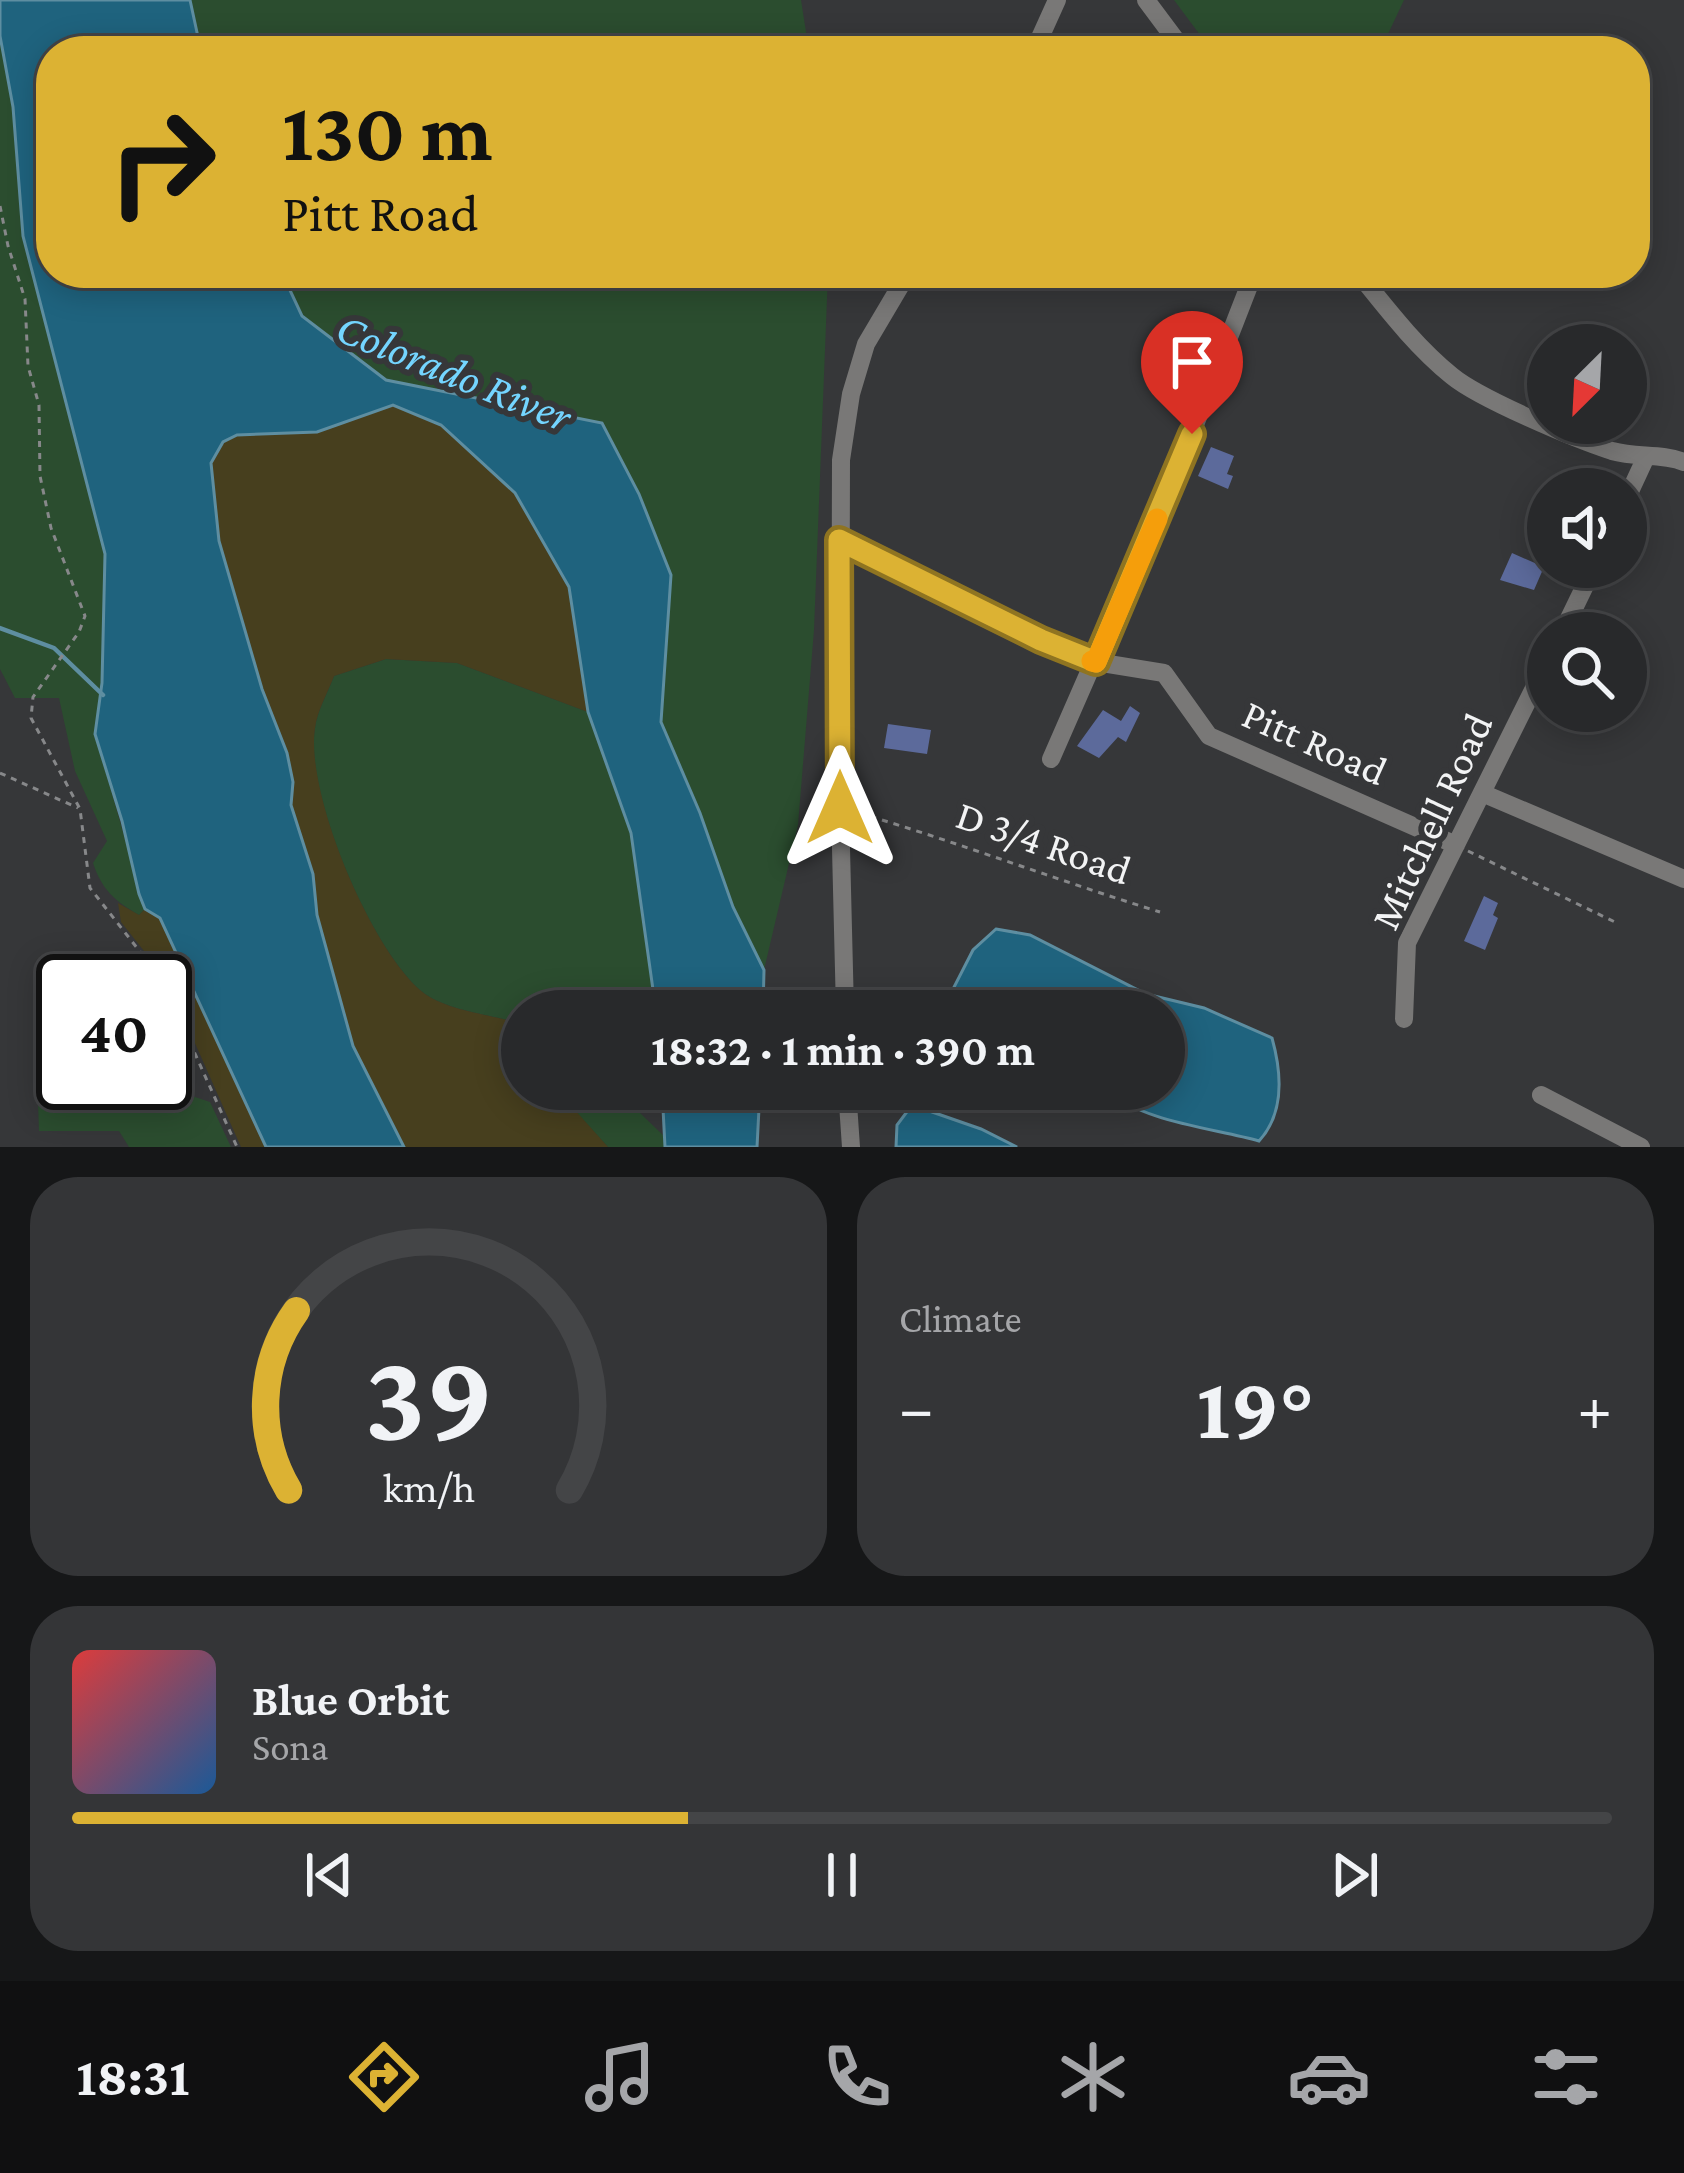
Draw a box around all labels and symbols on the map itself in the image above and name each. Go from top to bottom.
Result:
water label: Colorado River [329,302,580,442]
pin [1141,311,1243,434]
north arrow [1527,324,1647,444]
street label: Pitt Road [1236,689,1394,795]
street label: Mitchell Road [1361,706,1501,936]
position arrow [777,745,903,871]
street label: D 3/4 Road [951,790,1137,894]
speed limit sign: 40 [36,954,192,1110]

